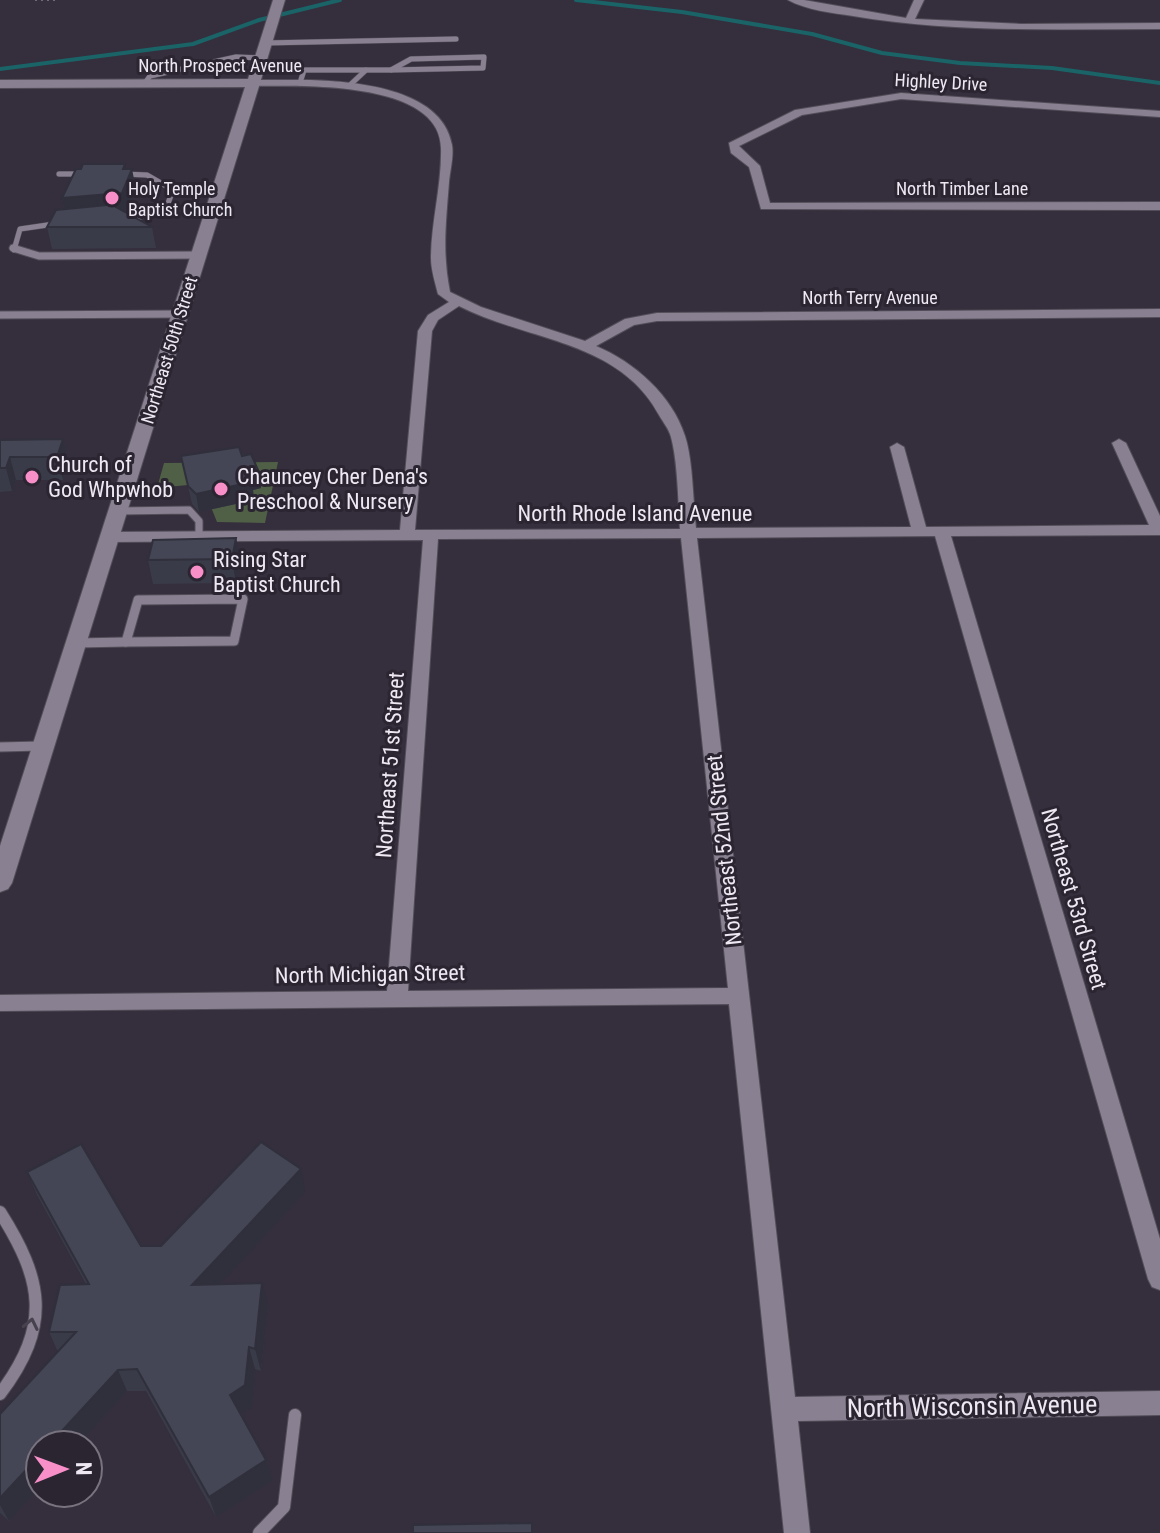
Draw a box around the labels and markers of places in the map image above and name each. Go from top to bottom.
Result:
place label: Holy Temple Baptist Church [128,178,232,220]
marker: Holy Temple Baptist Church [103,189,121,207]
place label: Church of God Whpwhob [48,452,173,502]
place label: Chauncey Cher Dena's Preschool & Nursery [237,464,428,514]
marker: Church of God Whpwhob [23,468,41,486]
marker: Chauncey Cher Dena's Preschool & Nursery [212,480,230,498]
place label: Rising Star Baptist Church [213,547,341,597]
marker: Rising Star Baptist Church [188,563,206,581]

